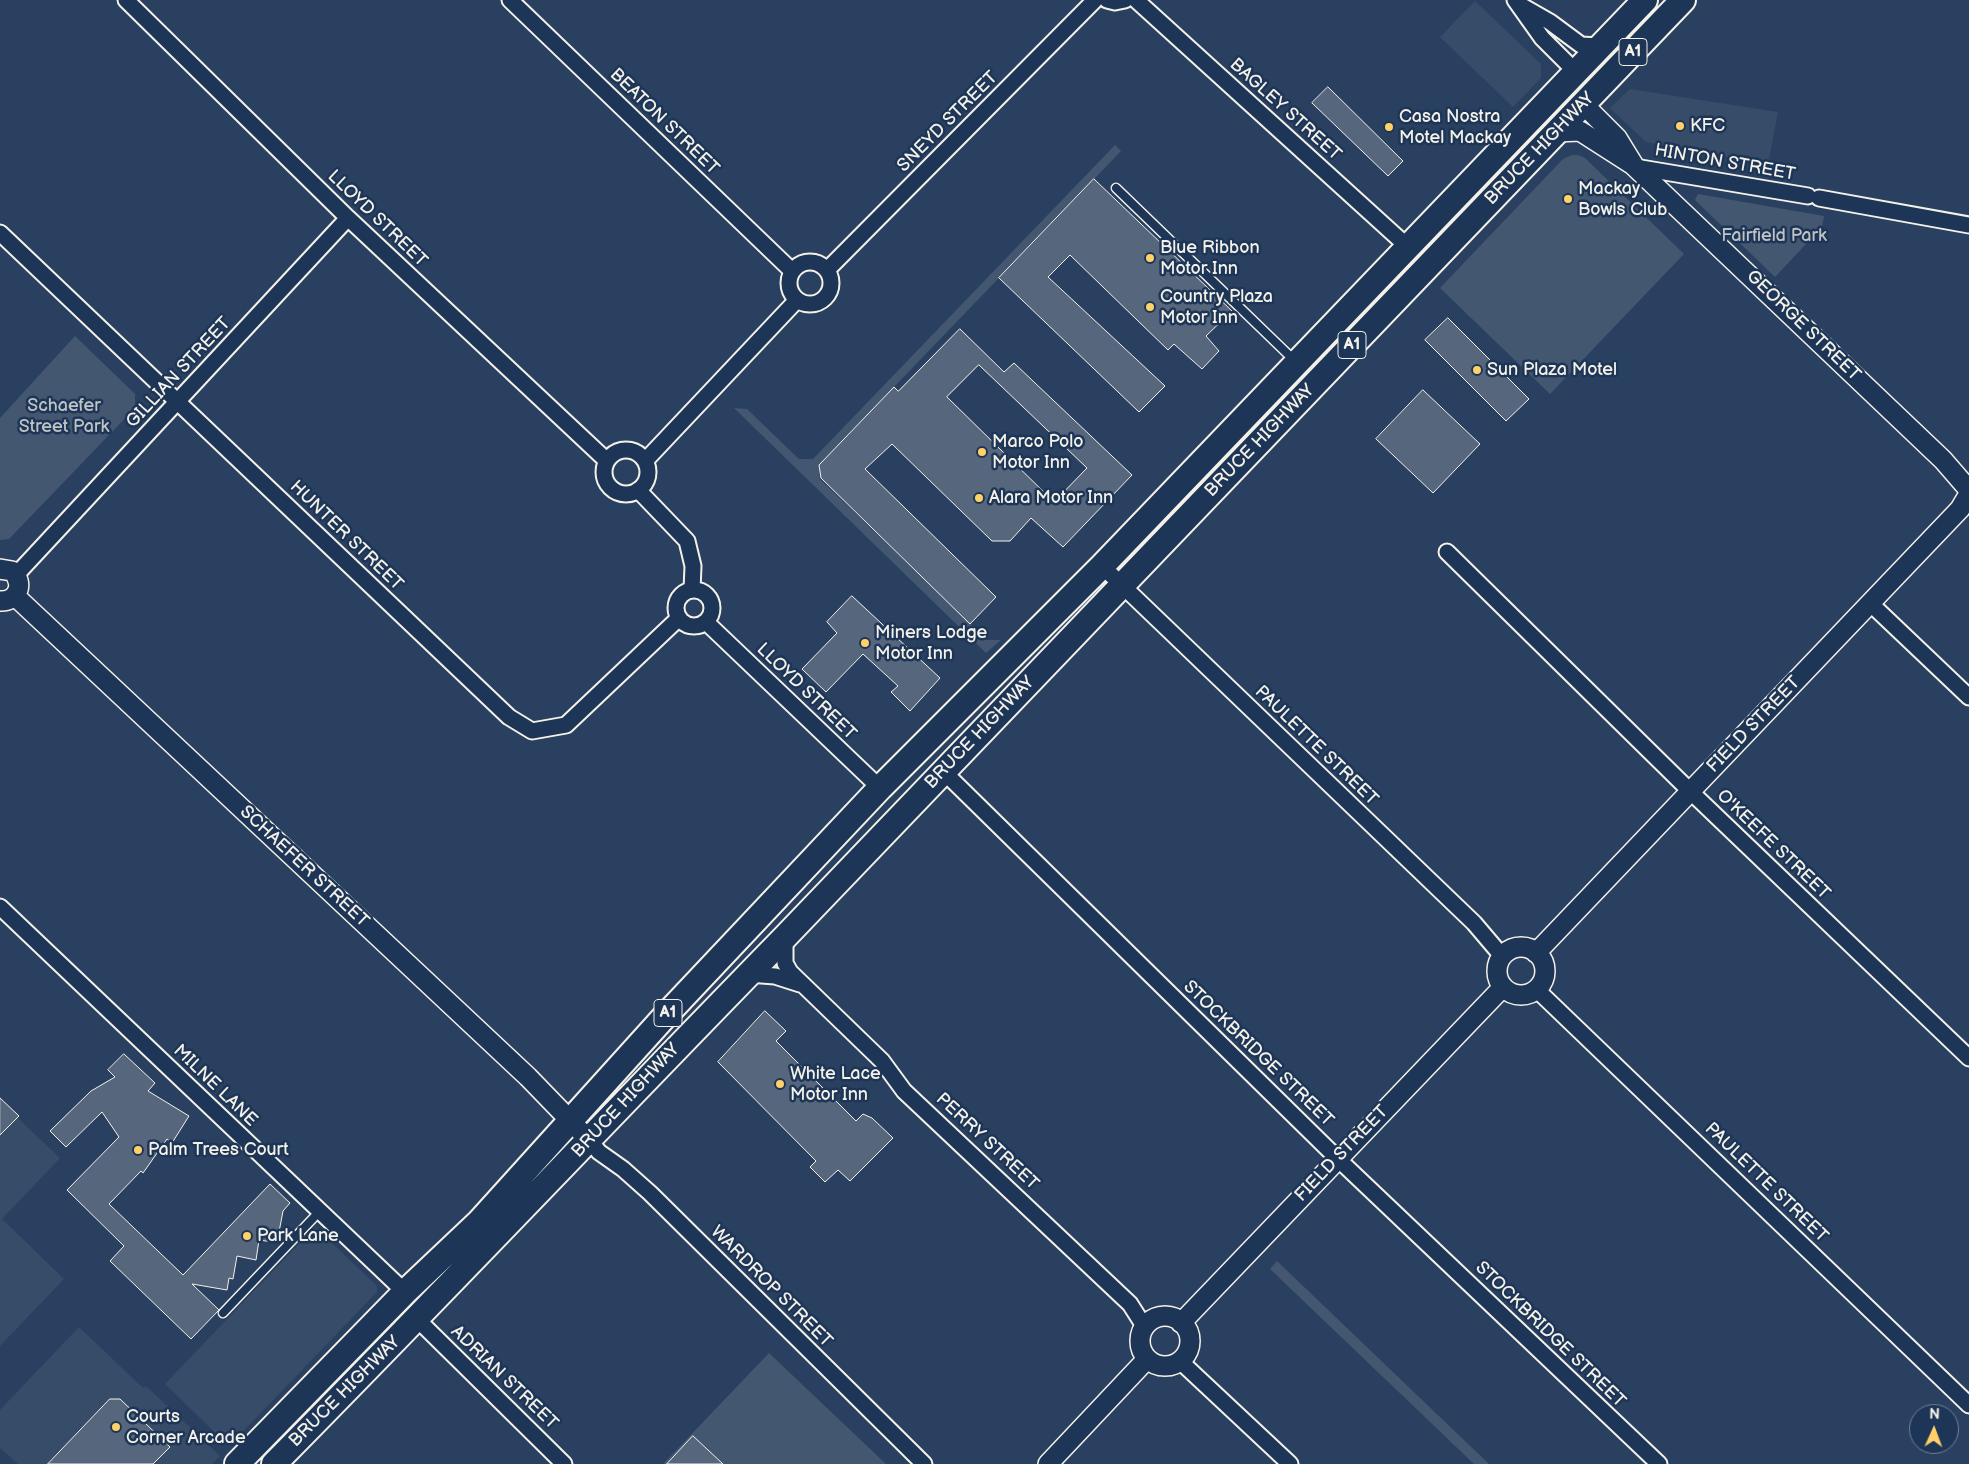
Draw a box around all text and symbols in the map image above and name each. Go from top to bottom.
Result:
road number: A1 [1619,38,1647,66]
street label: BAGLEY STREET [1225,54,1345,166]
street label: BEATON STREET [605,64,723,180]
street label: SNEYD STREET [893,67,1003,177]
street label: BRUCE HIGHWAY [1481,88,1599,210]
place label: Casa Nostra Motel Mackay [1399,106,1511,148]
place label: KFC [1690,115,1725,137]
marker: KFC [1674,120,1686,132]
marker: Casa Nostra Motel Mackay [1383,121,1395,133]
street label: HINTON STREET [1653,140,1797,186]
street label: LLOYD STREET [323,166,431,272]
place label: Mackay Bowls Club [1578,178,1667,220]
marker: Mackay Bowls Club [1562,193,1574,205]
park label: Fairfield Park [1721,225,1827,247]
place label: Blue Ribbon Motor Inn [1160,237,1260,280]
marker: Blue Ribbon Motor Inn [1144,252,1156,264]
street label: GEORGE STREET [1741,266,1865,386]
place label: Country Plaza Motor Inn [1160,286,1273,328]
marker: Country Plaza Motor Inn [1144,301,1156,313]
street label: GILLIAN STREET [122,313,236,433]
road number: A1 [1338,332,1366,358]
place label: Sun Plaza Motel [1487,359,1617,381]
marker: Sun Plaza Motel [1471,364,1483,376]
street label: BRUCE HIGHWAY [1201,380,1319,502]
park label: Schaefer Street Park [19,395,109,438]
place label: Marco Polo Motor Inn [992,431,1083,474]
marker: Marco Polo Motor Inn [976,446,988,458]
street label: HUNTER STREET [285,477,407,595]
place label: Alara Motor Inn [989,487,1113,509]
marker: Alara Motor Inn [973,492,985,504]
place label: Miners Lodge Motor Inn [875,622,987,664]
marker: Miners Lodge Motor Inn [859,637,871,649]
street label: LLOYD STREET [752,639,860,745]
street label: BRUCE HIGHWAY [921,672,1039,794]
street label: FIELD STREET [1703,672,1805,778]
street label: PAULETTE STREET [1250,682,1382,810]
street label: O'KEEFE STREET [1712,785,1834,905]
street label: SCHAEFER STREET [235,802,373,932]
street label: STOCKBRIDGE STREET [1178,976,1338,1132]
road number: A1 [654,1000,682,1026]
street label: BRUCE HIGHWAY [568,1039,684,1163]
street label: MILNE LANE [168,1041,262,1131]
place label: White Lace Motor Inn [790,1063,881,1106]
marker: White Lace Motor Inn [774,1078,786,1090]
street label: PERRY STREET [931,1089,1043,1195]
street label: FIELD STREET [1291,1101,1393,1207]
street label: PAULETTE STREET [1700,1119,1832,1247]
place label: Palm Trees Court [148,1139,289,1161]
marker: Palm Trees Court [132,1144,144,1156]
street label: WARDROP STREET [706,1222,836,1352]
place label: Park Lane [257,1225,339,1247]
marker: Park Lane [241,1230,253,1242]
street label: STOCKBRIDGE STREET [1470,1257,1630,1413]
street label: ADRIAN STREET [446,1321,562,1435]
street label: BRUCE HIGHWAY [285,1332,405,1452]
north arrow [1909,1404,1959,1454]
place label: Courts Corner Arcade [126,1406,246,1448]
text: N [1929,1406,1940,1423]
marker: Courts Corner Arcade [110,1421,122,1433]

